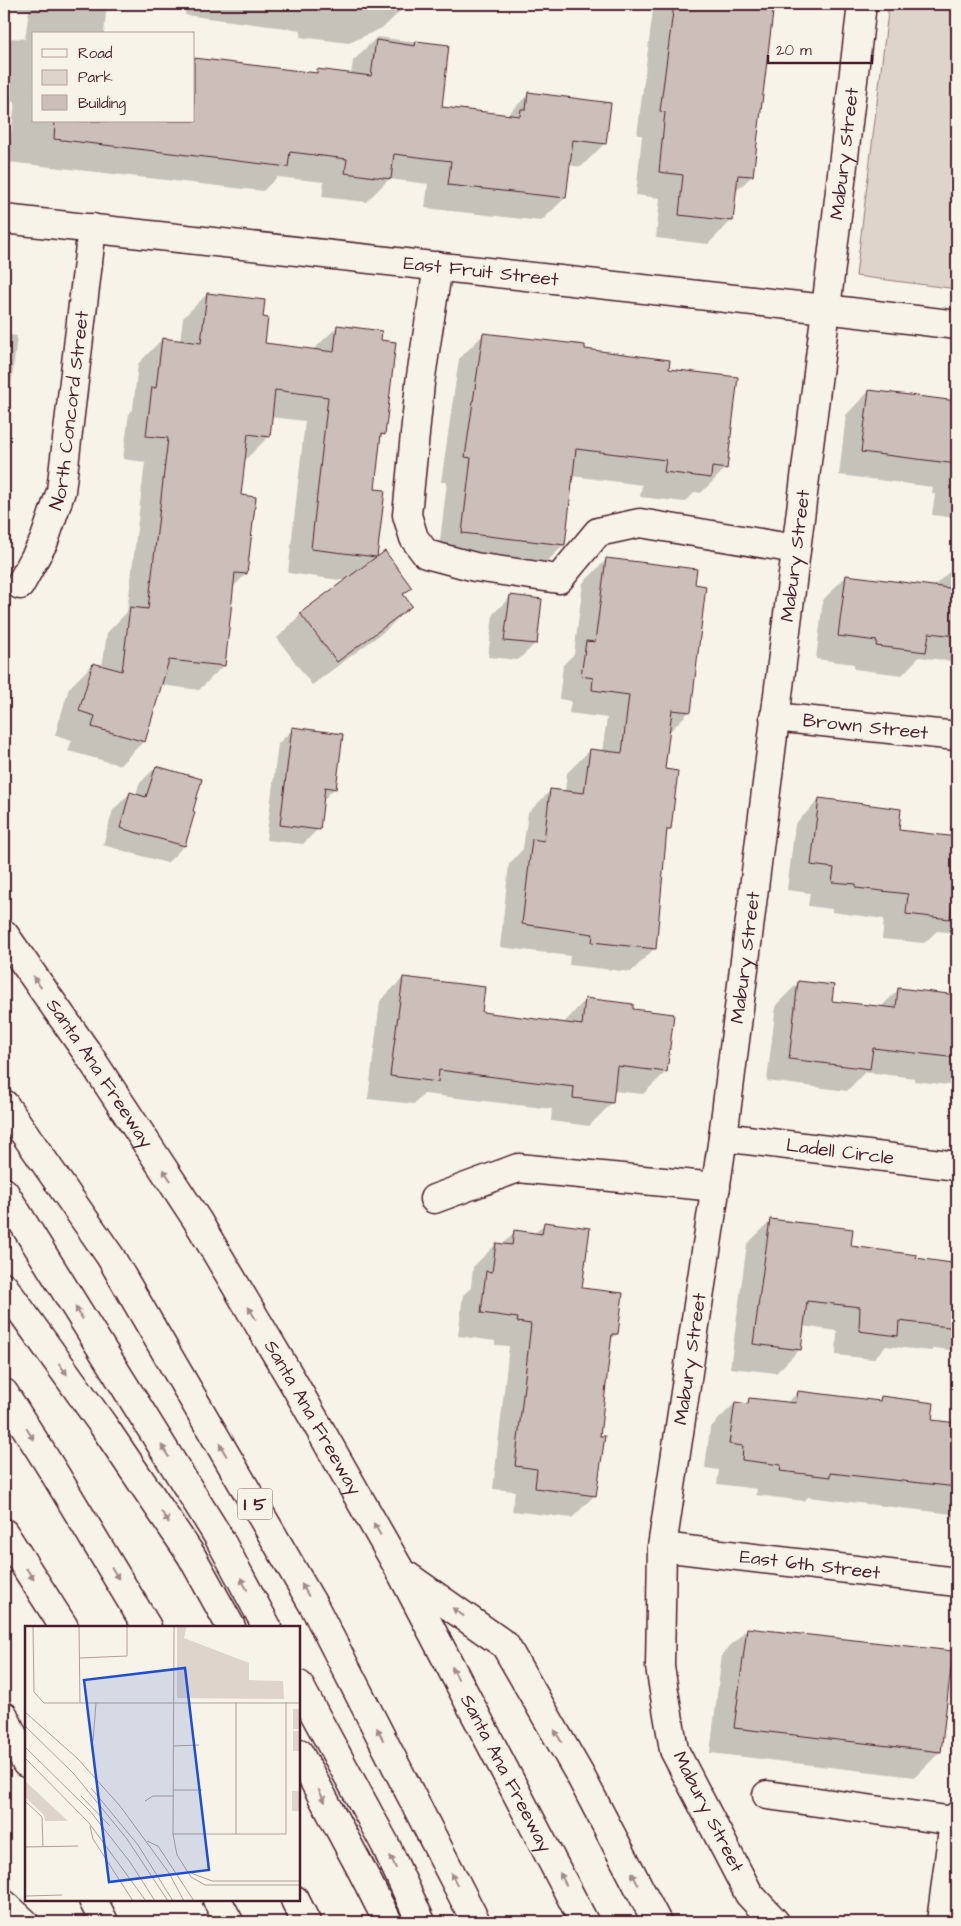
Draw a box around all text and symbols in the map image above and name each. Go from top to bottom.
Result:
legend [32,32,195,122]
scale bar [768,32,872,64]
text: 20 m [776,40,812,61]
text: Road [78,43,113,64]
text: Park [78,67,113,88]
street label: Mabury Street [823,86,866,221]
text: Building [78,93,126,115]
street label: East Fruit Street [402,249,560,293]
street label: North Concord Street [42,309,96,514]
street label: Mabury Street [774,488,817,623]
street label: Brown Street [802,707,930,746]
street label: Mabury Street [724,890,767,1025]
one-way arrow [32,975,42,989]
street label: Santa Ana Freeway [40,993,160,1154]
street label: Ladell Circle [785,1131,896,1172]
one-way arrow [162,1168,172,1181]
street label: Mabury Street [667,1291,713,1427]
one-way arrow [74,1306,83,1319]
one-way arrow [248,1306,257,1320]
street label: Santa Ana Freeway [257,1335,368,1501]
one-way arrow [58,1362,68,1376]
one-way arrow [25,1428,35,1441]
one-way arrow [218,1443,227,1456]
one-way arrow [160,1444,169,1457]
road number: I 5 [238,1488,272,1520]
one-way arrow [160,1510,170,1523]
one-way arrow [373,1523,382,1536]
street label: East 6th Street [738,1543,882,1586]
one-way arrow [110,1567,119,1580]
one-way arrow [25,1568,35,1581]
one-way arrow [240,1577,248,1592]
one-way arrow [300,1583,309,1597]
one-way arrow [451,1607,465,1617]
inset map [25,1626,300,1901]
one-way arrow [450,1666,459,1680]
street label: Santa Ana Freeway [454,1689,559,1858]
one-way arrow [376,1727,384,1741]
one-way arrow [553,1729,562,1743]
street label: Mabury Street [665,1747,750,1878]
one-way arrow [318,1789,326,1804]
one-way arrow [389,1855,397,1869]
one-way arrow [559,1871,567,1886]
one-way arrow [450,1872,458,1886]
one-way arrow [631,1872,639,1886]

